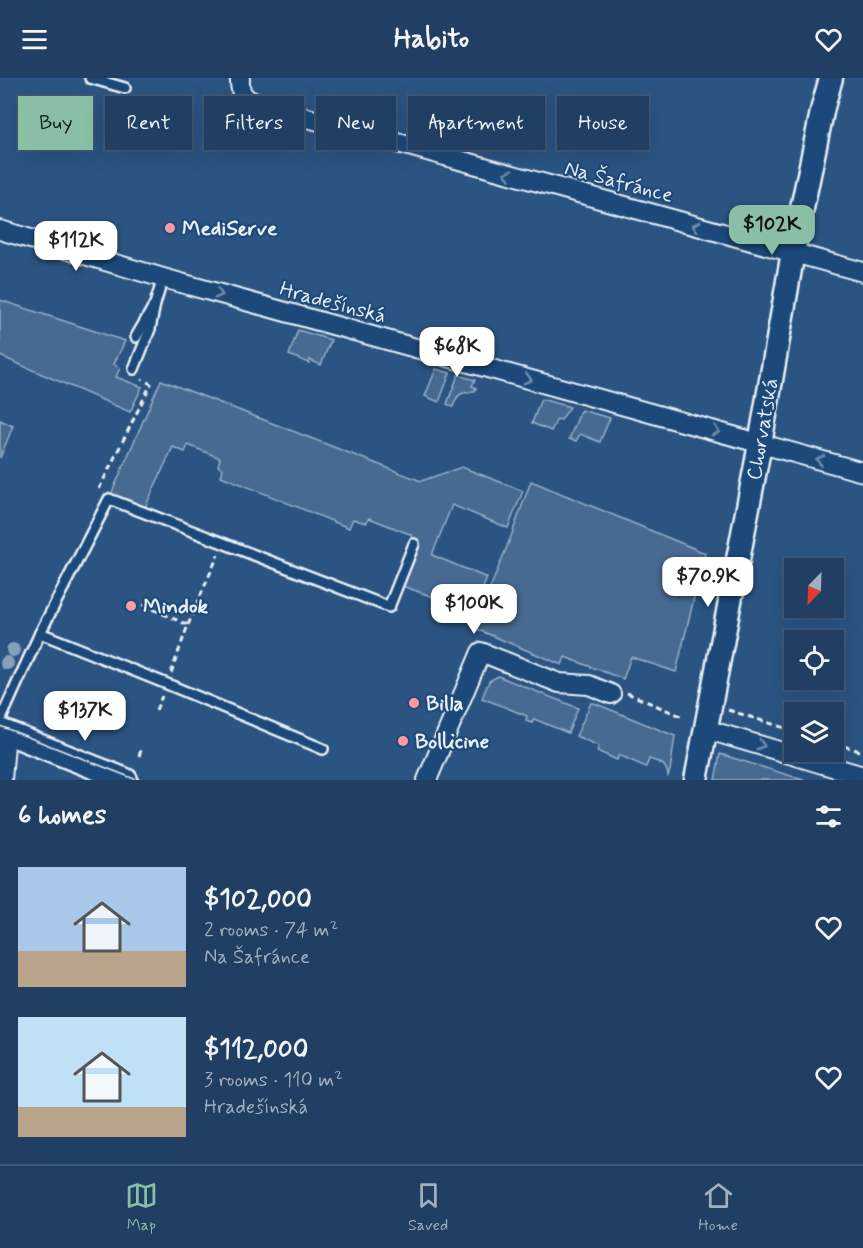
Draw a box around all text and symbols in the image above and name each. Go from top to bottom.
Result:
text: Habito [394,22,469,57]
icon: menu [18,23,51,56]
icon: heart [812,23,845,56]
chip: Buy [18,96,93,150]
chip: Rent [105,96,192,150]
chip: Filters [204,96,304,150]
chip: New [316,96,396,150]
chip: Apartment [408,96,545,150]
chip: House [557,96,649,150]
street label: Na Šafránce [561,154,676,210]
one-way arrow [504,169,514,181]
pin: $102K [730,205,814,256]
text: $102K [743,211,801,238]
place label: MediServe [182,215,278,243]
one-way arrow [692,220,702,233]
pin: $112K [34,221,118,272]
marker: MediServe [163,221,177,235]
text: $112K [48,227,104,254]
street label: Hradešínská [276,275,389,331]
one-way arrow [213,287,224,299]
pin: $68K [421,327,493,378]
text: $68K [433,333,481,360]
one-way arrow [523,372,533,385]
street label: Chorvatská [740,376,786,482]
one-way arrow [711,424,721,437]
one-way arrow [815,455,826,467]
pin: $70.9K [659,557,757,608]
north arrow [784,558,844,618]
map controls [784,558,844,762]
text: $70.9K [676,563,740,590]
pin: $100K [432,584,516,635]
text: $100K [445,590,503,617]
place label: Mindok [143,593,208,621]
marker: Mindok [124,599,138,613]
button: locate [784,630,844,690]
place label: Billa [426,690,464,718]
pin: $137K [43,691,127,742]
marker: Billa [407,696,421,710]
text: $137K [58,697,112,724]
button: layers [784,702,844,762]
place label: Bollicine [415,728,489,756]
marker: Bollicine [396,734,410,748]
one-way arrow [755,738,766,750]
text: 6 homes [18,799,106,833]
icon: filters [812,800,845,833]
text: $102,000 [204,883,312,917]
icon: home [66,891,138,963]
icon: heart [812,911,845,944]
text: 2 rooms · 74 m² [204,917,338,944]
text: Na Šafránce [204,944,310,971]
text: $112,000 [204,1033,308,1067]
icon: home [66,1041,138,1113]
icon: heart [812,1061,845,1094]
text: 3 rooms · 110 m² [204,1067,343,1094]
text: Hradešínská [204,1094,308,1121]
tab: Map [125,1179,158,1236]
tab: Saved [408,1179,448,1236]
tab: Home [698,1179,738,1236]

